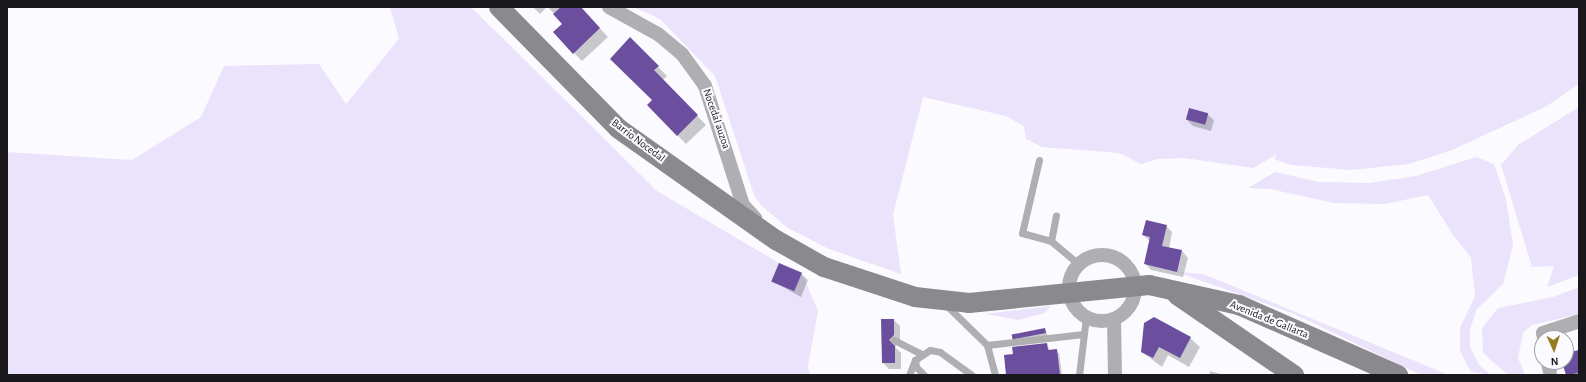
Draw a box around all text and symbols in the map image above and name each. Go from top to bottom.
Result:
street label: Nocedal auzoa [700,87,732,151]
street label: Barrio Nocedal [609,117,667,165]
street label: Avenida de Gallarta [1228,298,1310,342]
north arrow [1534,330,1574,370]
text: N [1550,356,1559,367]

